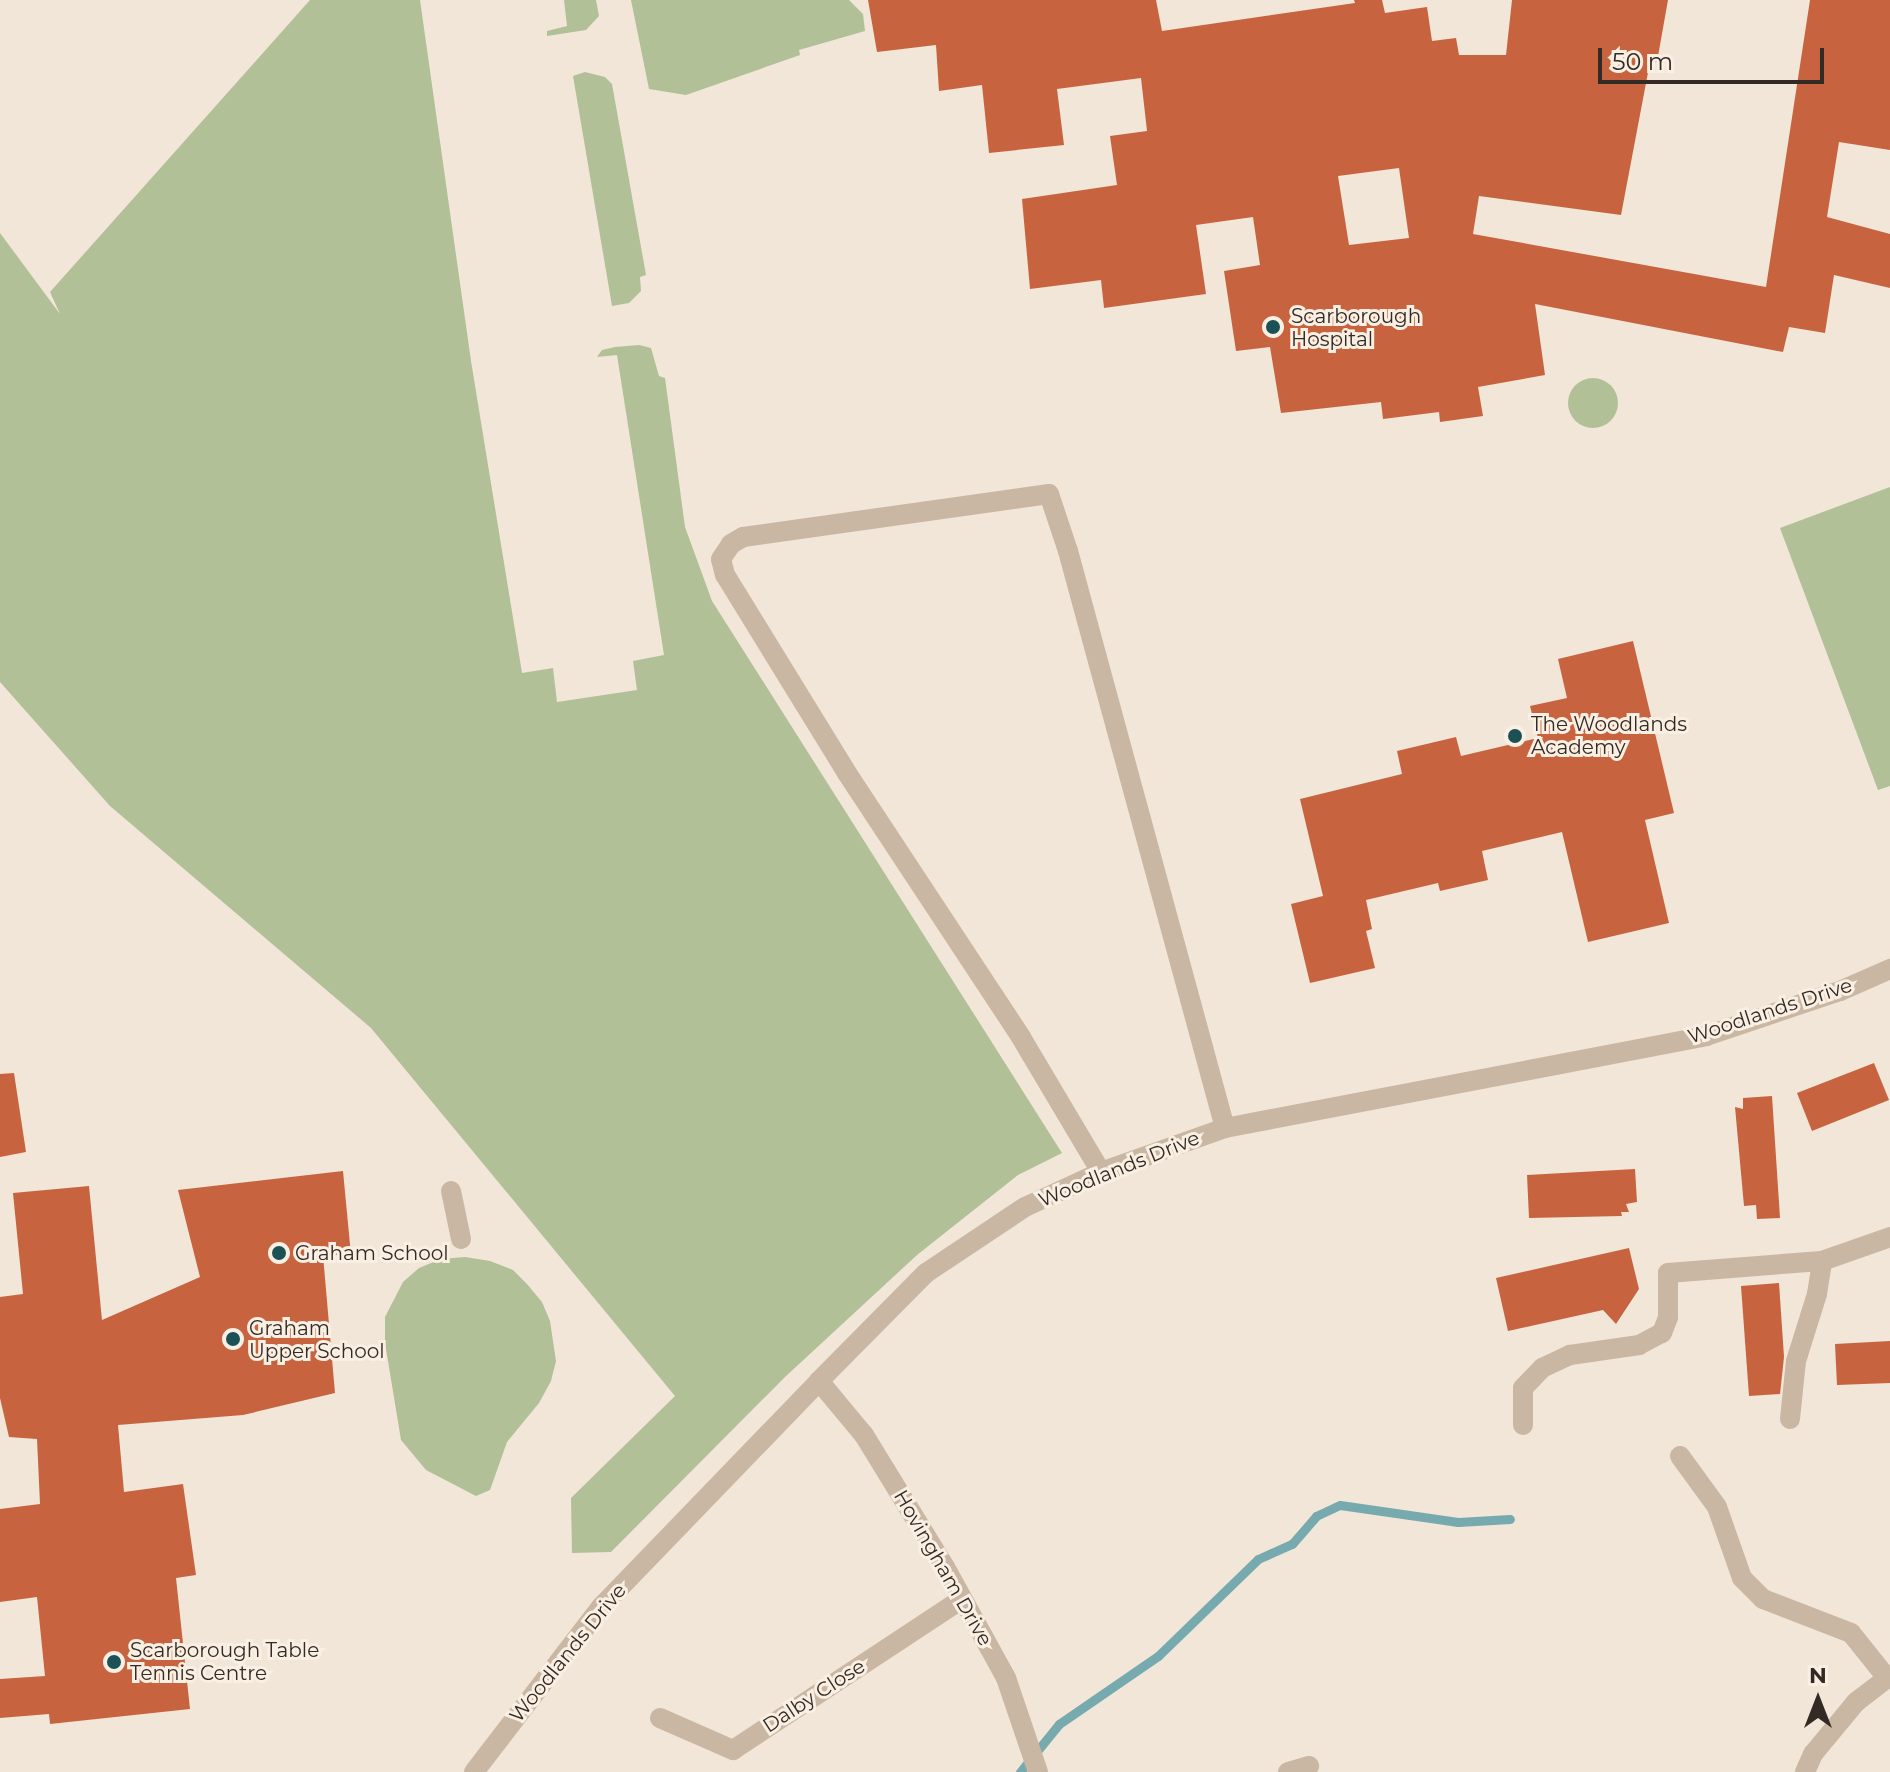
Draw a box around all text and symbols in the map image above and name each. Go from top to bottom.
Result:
scale bar [1602,32,1828,82]
text: 50 m [1612,47,1673,76]
place label: Scarborough Hospital [1291,304,1421,351]
marker: Scarborough Hospital [1262,316,1284,338]
place label: The Woodlands Academy [1531,712,1687,759]
marker: The Woodlands Academy [1506,727,1524,745]
street label: Woodlands Drive [1685,973,1855,1049]
street label: Woodlands Drive [1035,1126,1203,1212]
place label: Graham School [295,1241,449,1265]
marker: Graham School [270,1244,288,1262]
place label: Graham Upper School [249,1316,385,1363]
marker: Graham Upper School [224,1330,242,1348]
street label: Hovingham Drive [889,1486,997,1650]
street label: Woodlands Drive [505,1579,631,1727]
place label: Scarborough Table Tennis Centre [130,1638,319,1685]
marker: Scarborough Table Tennis Centre [105,1653,123,1671]
street label: Dalby Close [758,1654,870,1738]
north arrow [1778,1660,1858,1740]
text: N [1809,1662,1827,1689]

